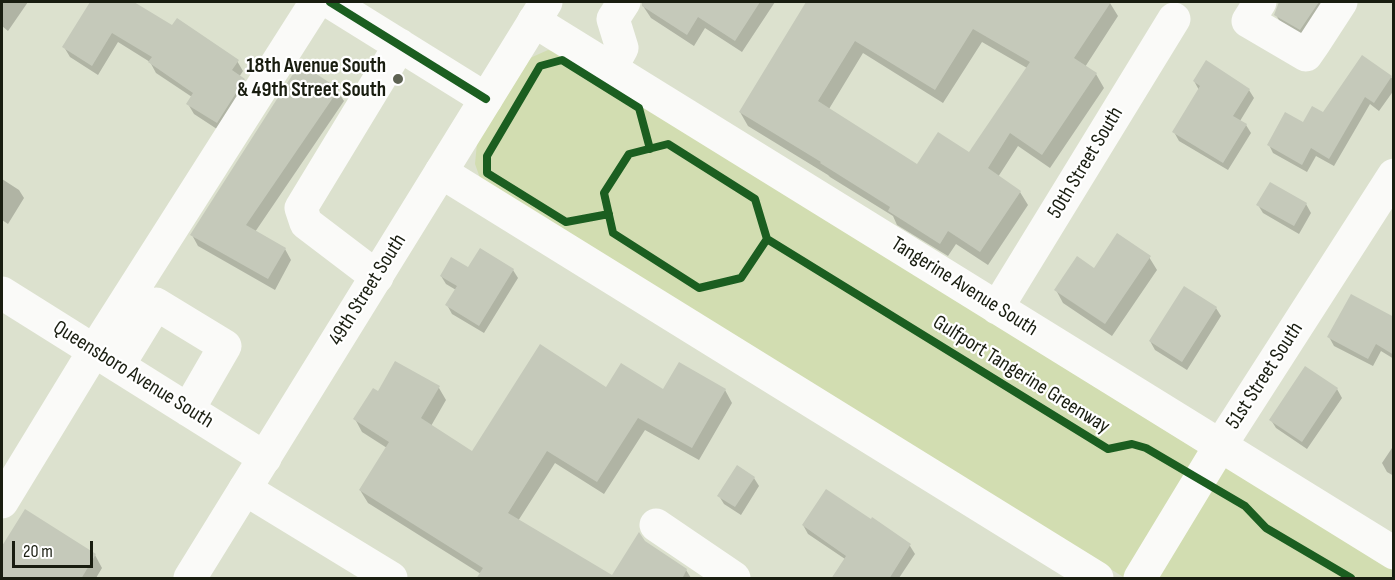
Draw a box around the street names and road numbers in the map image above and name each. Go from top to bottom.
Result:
street label: 50th Street South [1043,102,1129,224]
street label: 49th Street South [324,230,412,350]
street label: Tangerine Avenue South [886,232,1042,342]
street label: Gulfport Tangerine Greenway [928,310,1114,440]
street label: Queensboro Avenue South [48,315,218,435]
street label: 51st Street South [1221,318,1309,434]

